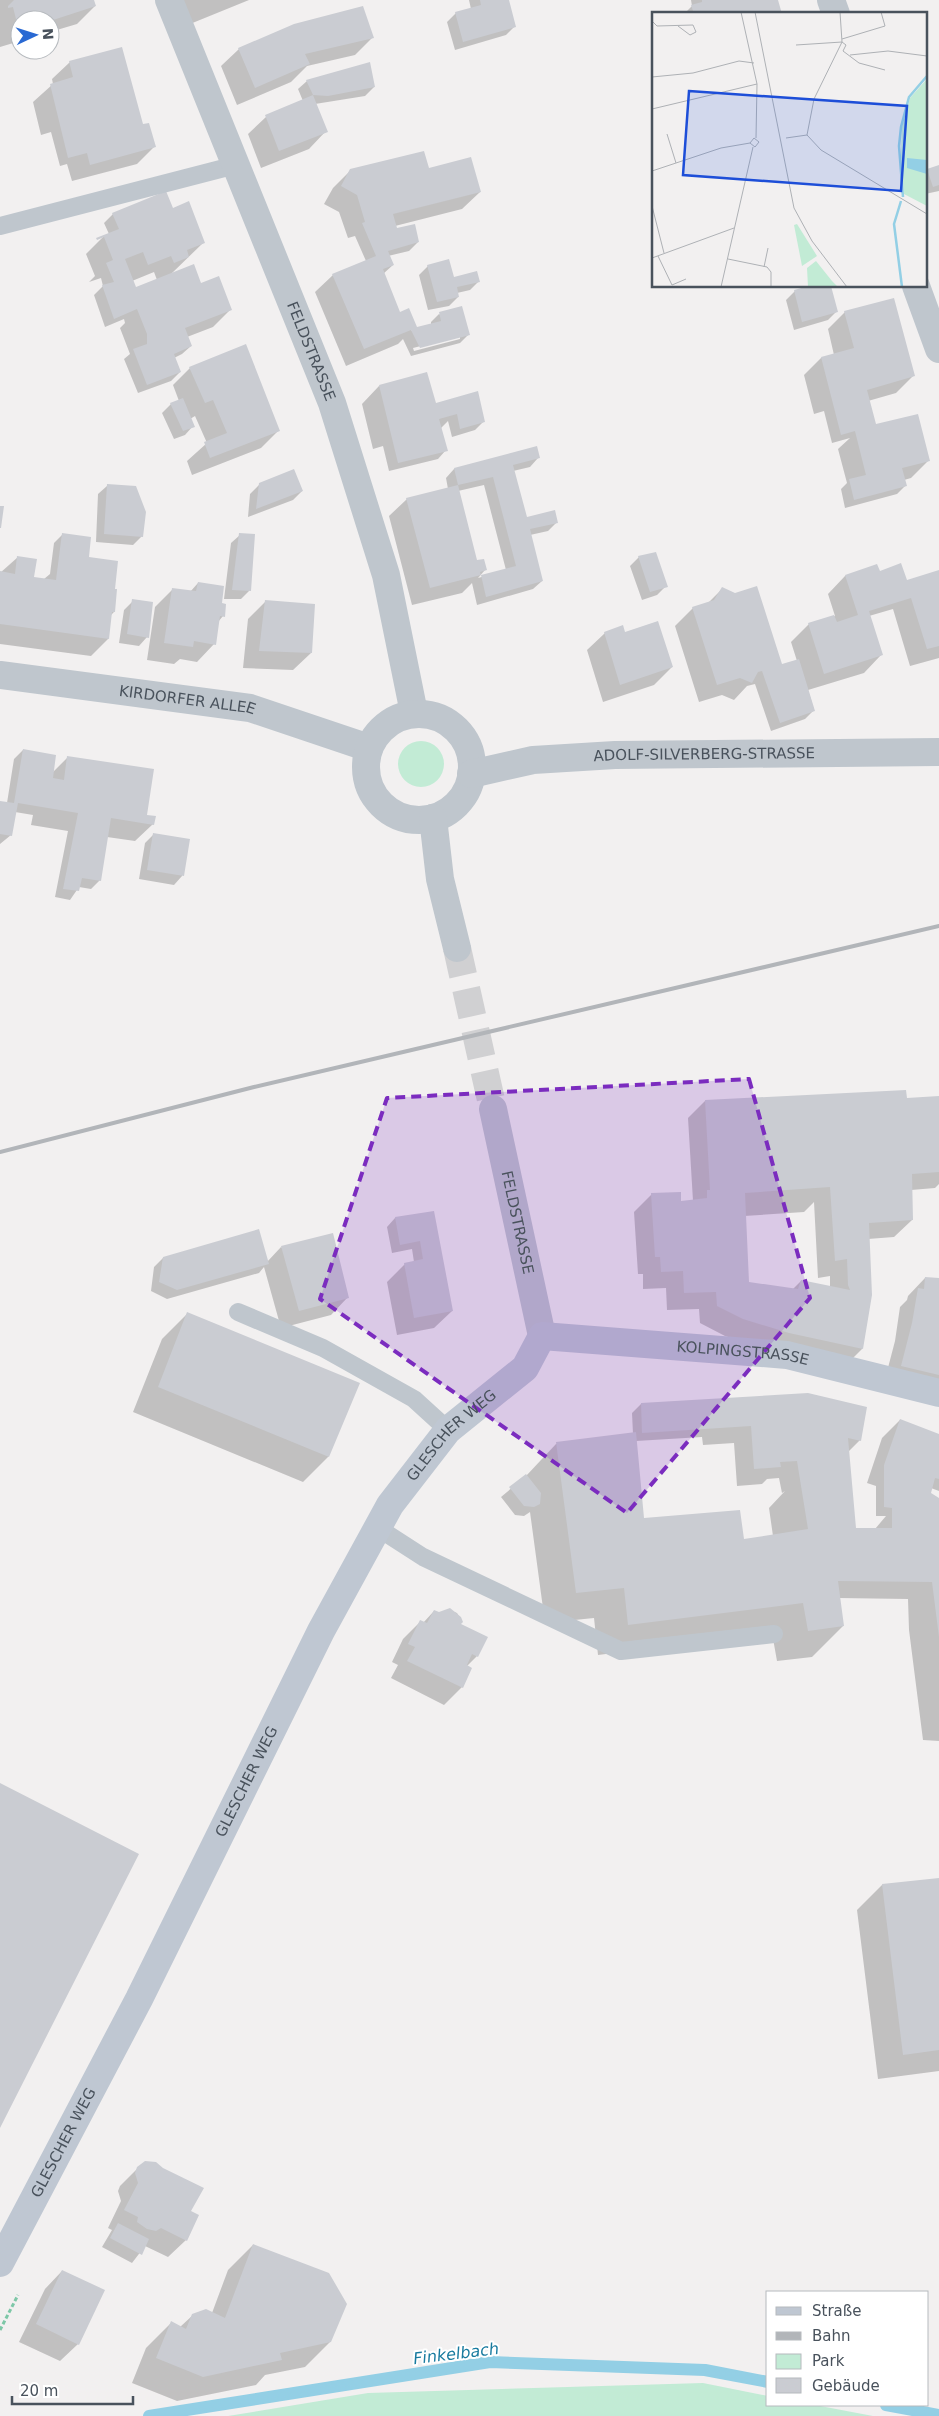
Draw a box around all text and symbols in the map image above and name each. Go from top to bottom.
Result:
north arrow [10,10,60,60]
inset map [652,12,926,288]
text: N [40,28,56,40]
street label: FELDSTRASSE [283,299,339,404]
street label: KIRDORFER ALLEE [118,682,258,718]
street label: ADOLF-SILVERBERG-STRASSE [593,744,815,765]
street label: FELDSTRASSE [498,1169,537,1276]
street label: KOLPINGSTRASSE [676,1337,811,1369]
street label: GLESCHER WEG [403,1386,500,1485]
street label: GLESCHER WEG [212,1723,282,1840]
street label: GLESCHER WEG [27,2085,100,2201]
legend [766,2291,929,2406]
text: Straße [812,2302,861,2320]
text: Bahn [812,2327,851,2345]
water label: Finkelbach [412,2339,500,2368]
text: Park [812,2352,845,2370]
scale bar [12,2374,134,2406]
text: Gebäude [812,2377,880,2395]
text: 20 m [20,2382,58,2400]

